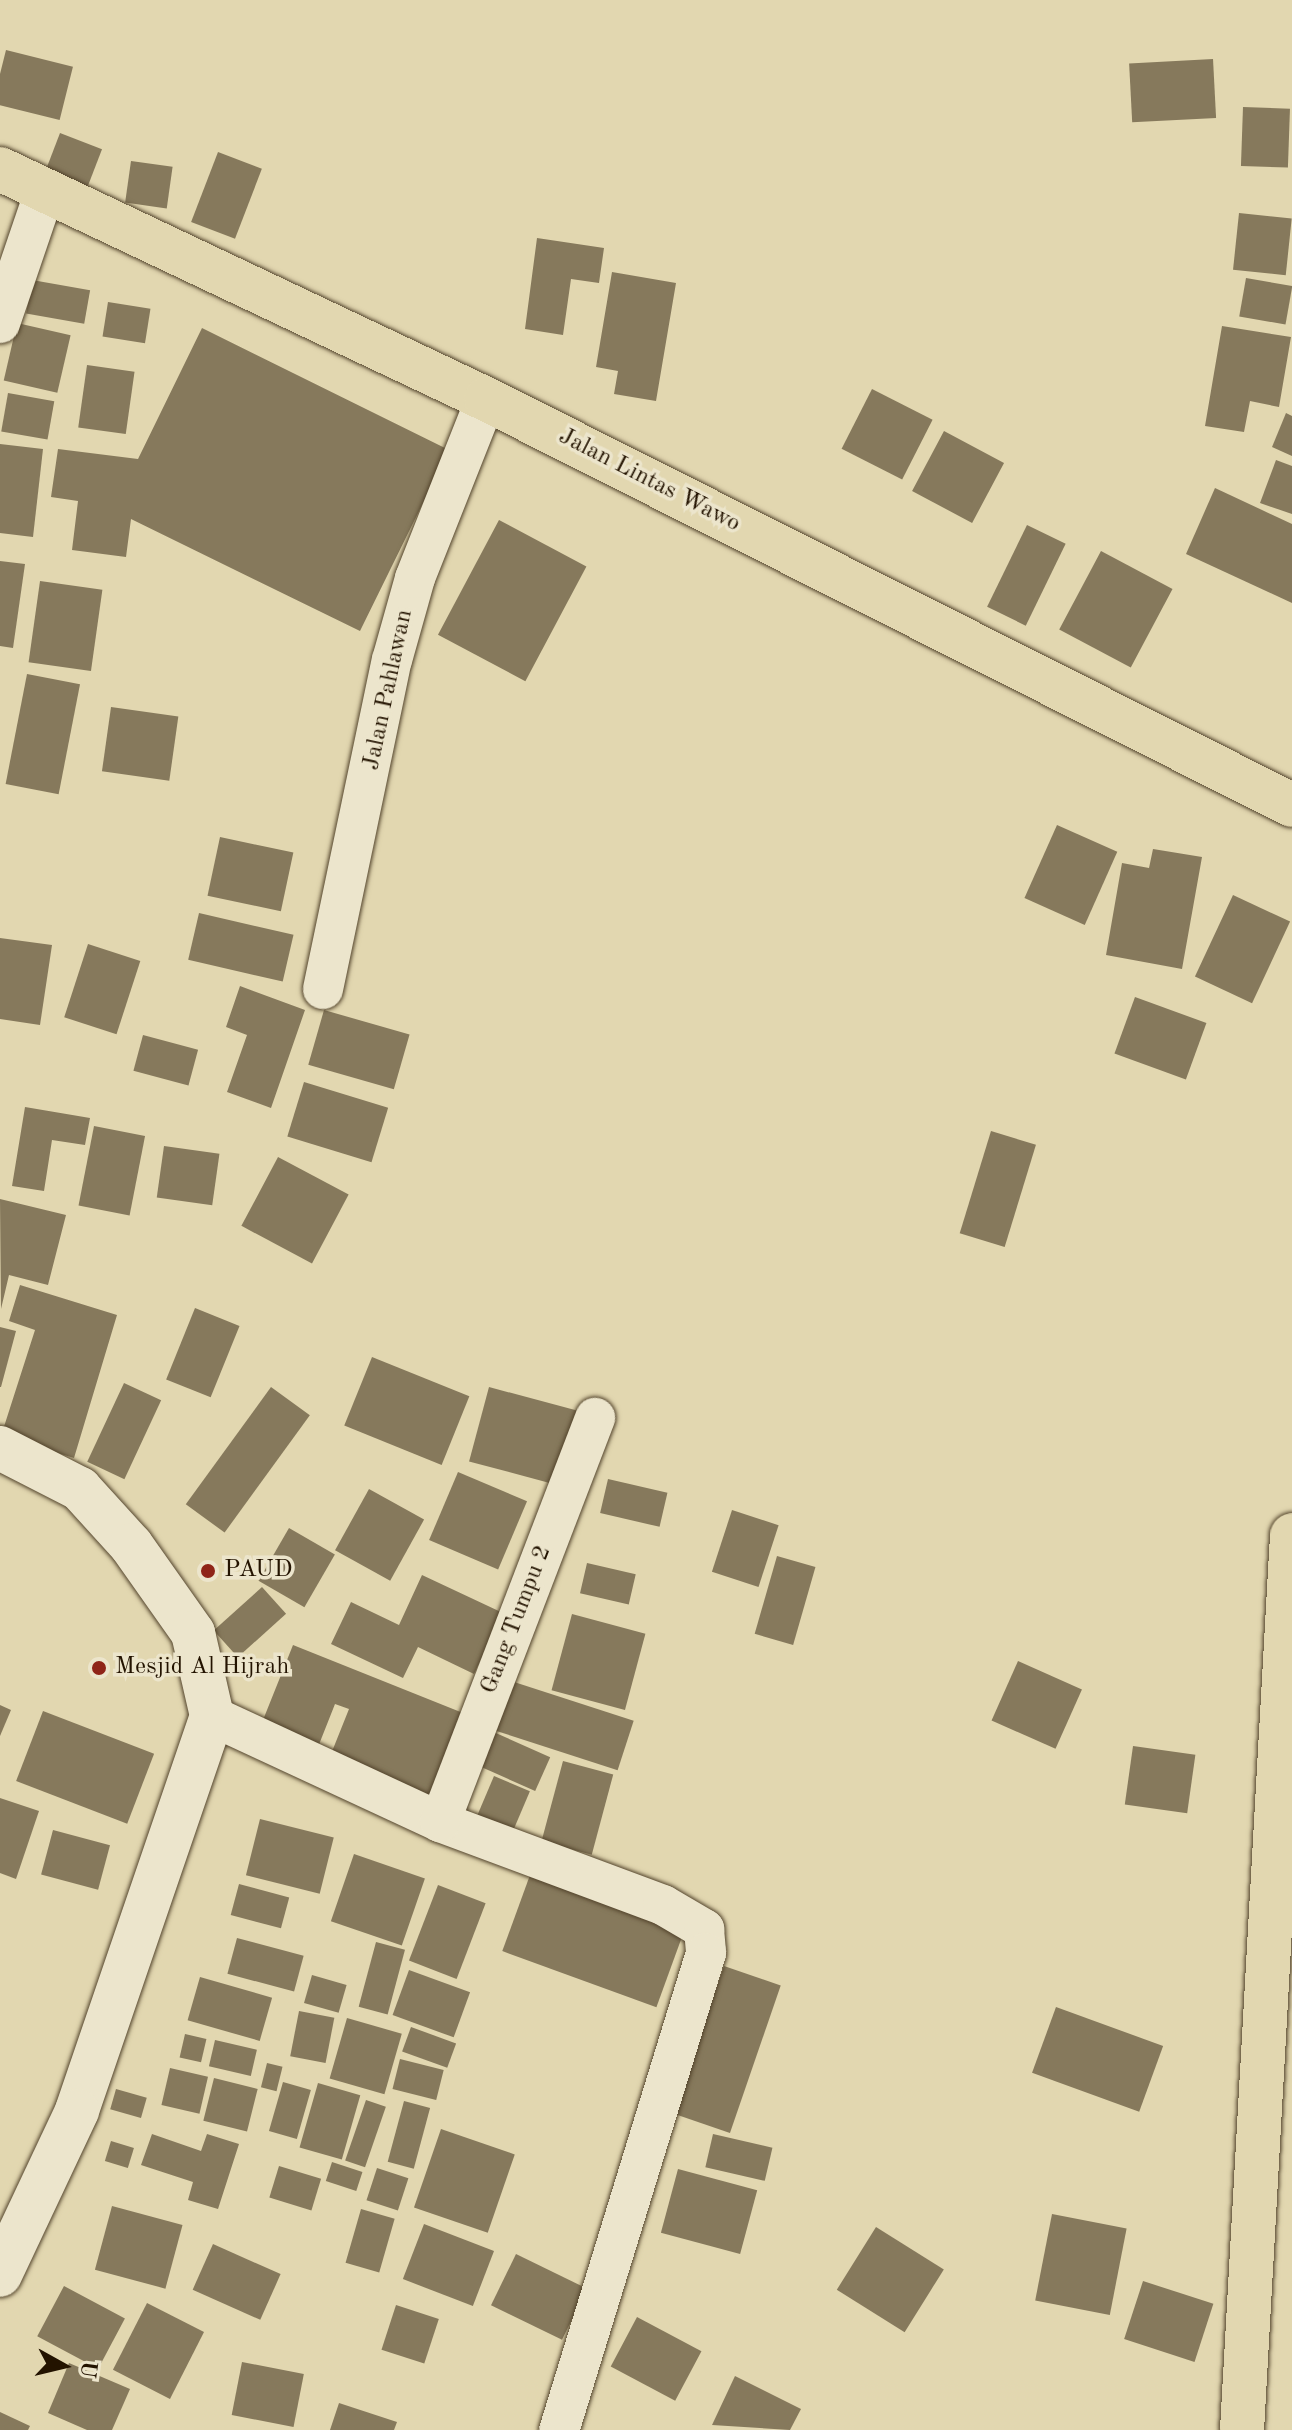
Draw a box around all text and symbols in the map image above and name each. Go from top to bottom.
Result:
street label: Jalan Lintas Wawo [553,423,745,539]
street label: Jalan Pahlawan [358,607,420,773]
street label: Gang Tumpu 2 [475,1542,559,1698]
place label: PAUD [224,1557,292,1585]
marker: PAUD [199,1562,217,1580]
place label: Mesjid Al Hijrah [115,1654,289,1682]
marker: Mesjid Al Hijrah [90,1659,108,1677]
north arrow [24,2326,104,2406]
text: U [76,2359,100,2380]

